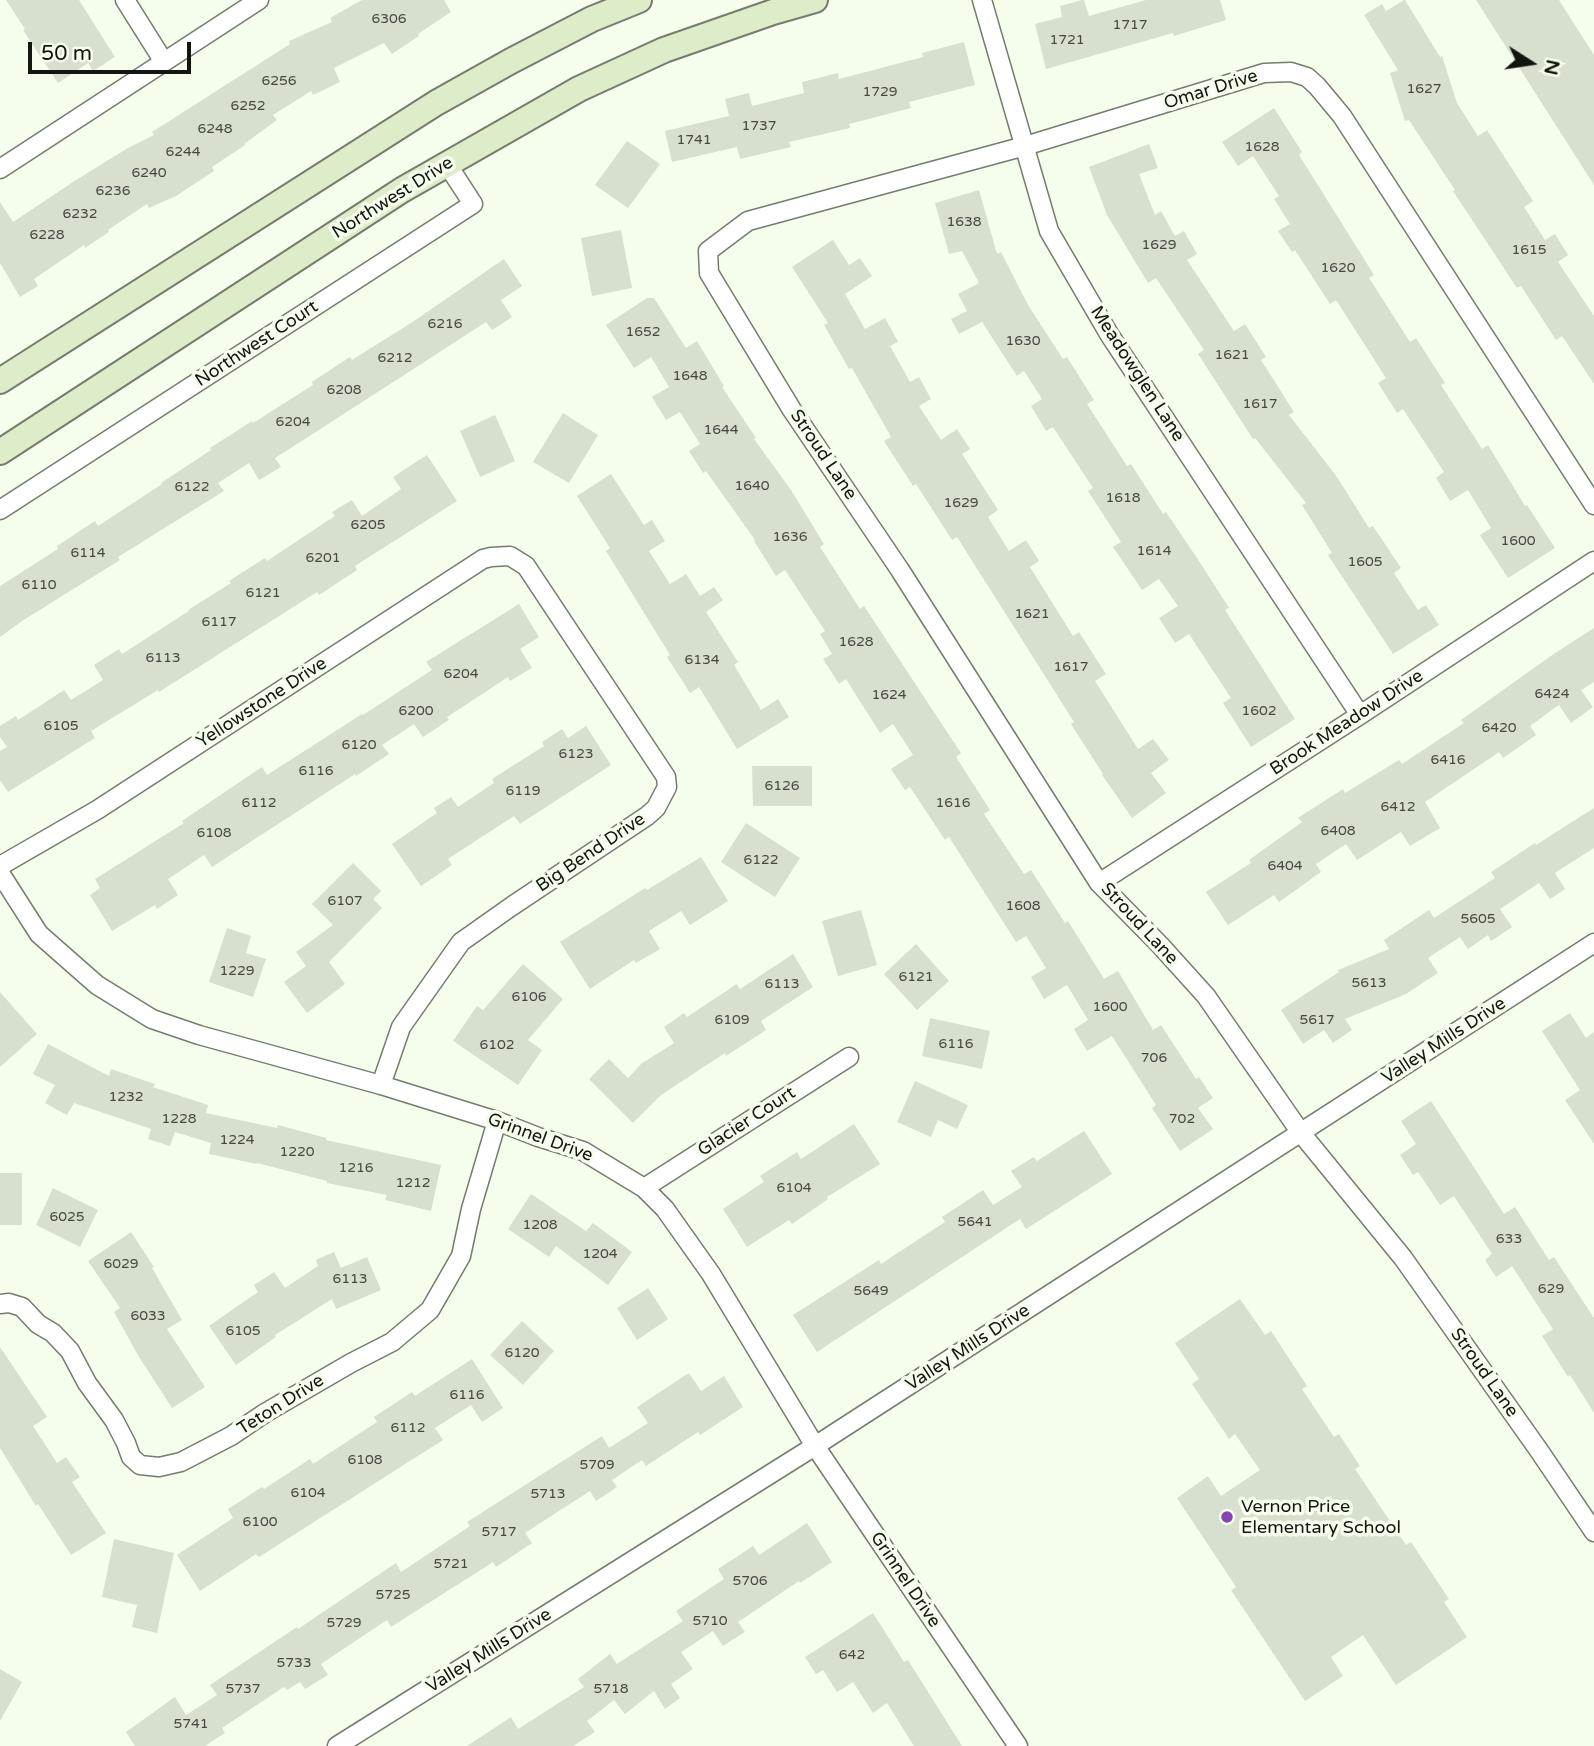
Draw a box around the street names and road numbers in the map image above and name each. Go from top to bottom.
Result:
street label: Omar Drive [1161,65,1261,115]
street label: Northwest Drive [329,152,457,244]
street label: Northwest Court [192,296,322,392]
street label: Meadowglen Lane [1085,302,1189,446]
street label: Stroud Lane [785,406,861,504]
street label: Yellowstone Drive [193,653,331,753]
street label: Brook Meadow Drive [1266,665,1428,781]
street label: Big Bend Drive [532,809,650,897]
street label: Stroud Lane [1096,879,1182,969]
street label: Valley Mills Drive [1378,993,1510,1089]
street label: Glacier Court [694,1082,800,1162]
street label: Grinnel Drive [484,1109,596,1167]
street label: Valley Mills Drive [902,1300,1034,1396]
street label: Stroud Lane [1445,1324,1523,1422]
street label: Teton Drive [234,1370,328,1440]
street label: Grinnel Drive [865,1528,945,1632]
street label: Valley Mills Drive [422,1604,556,1698]

